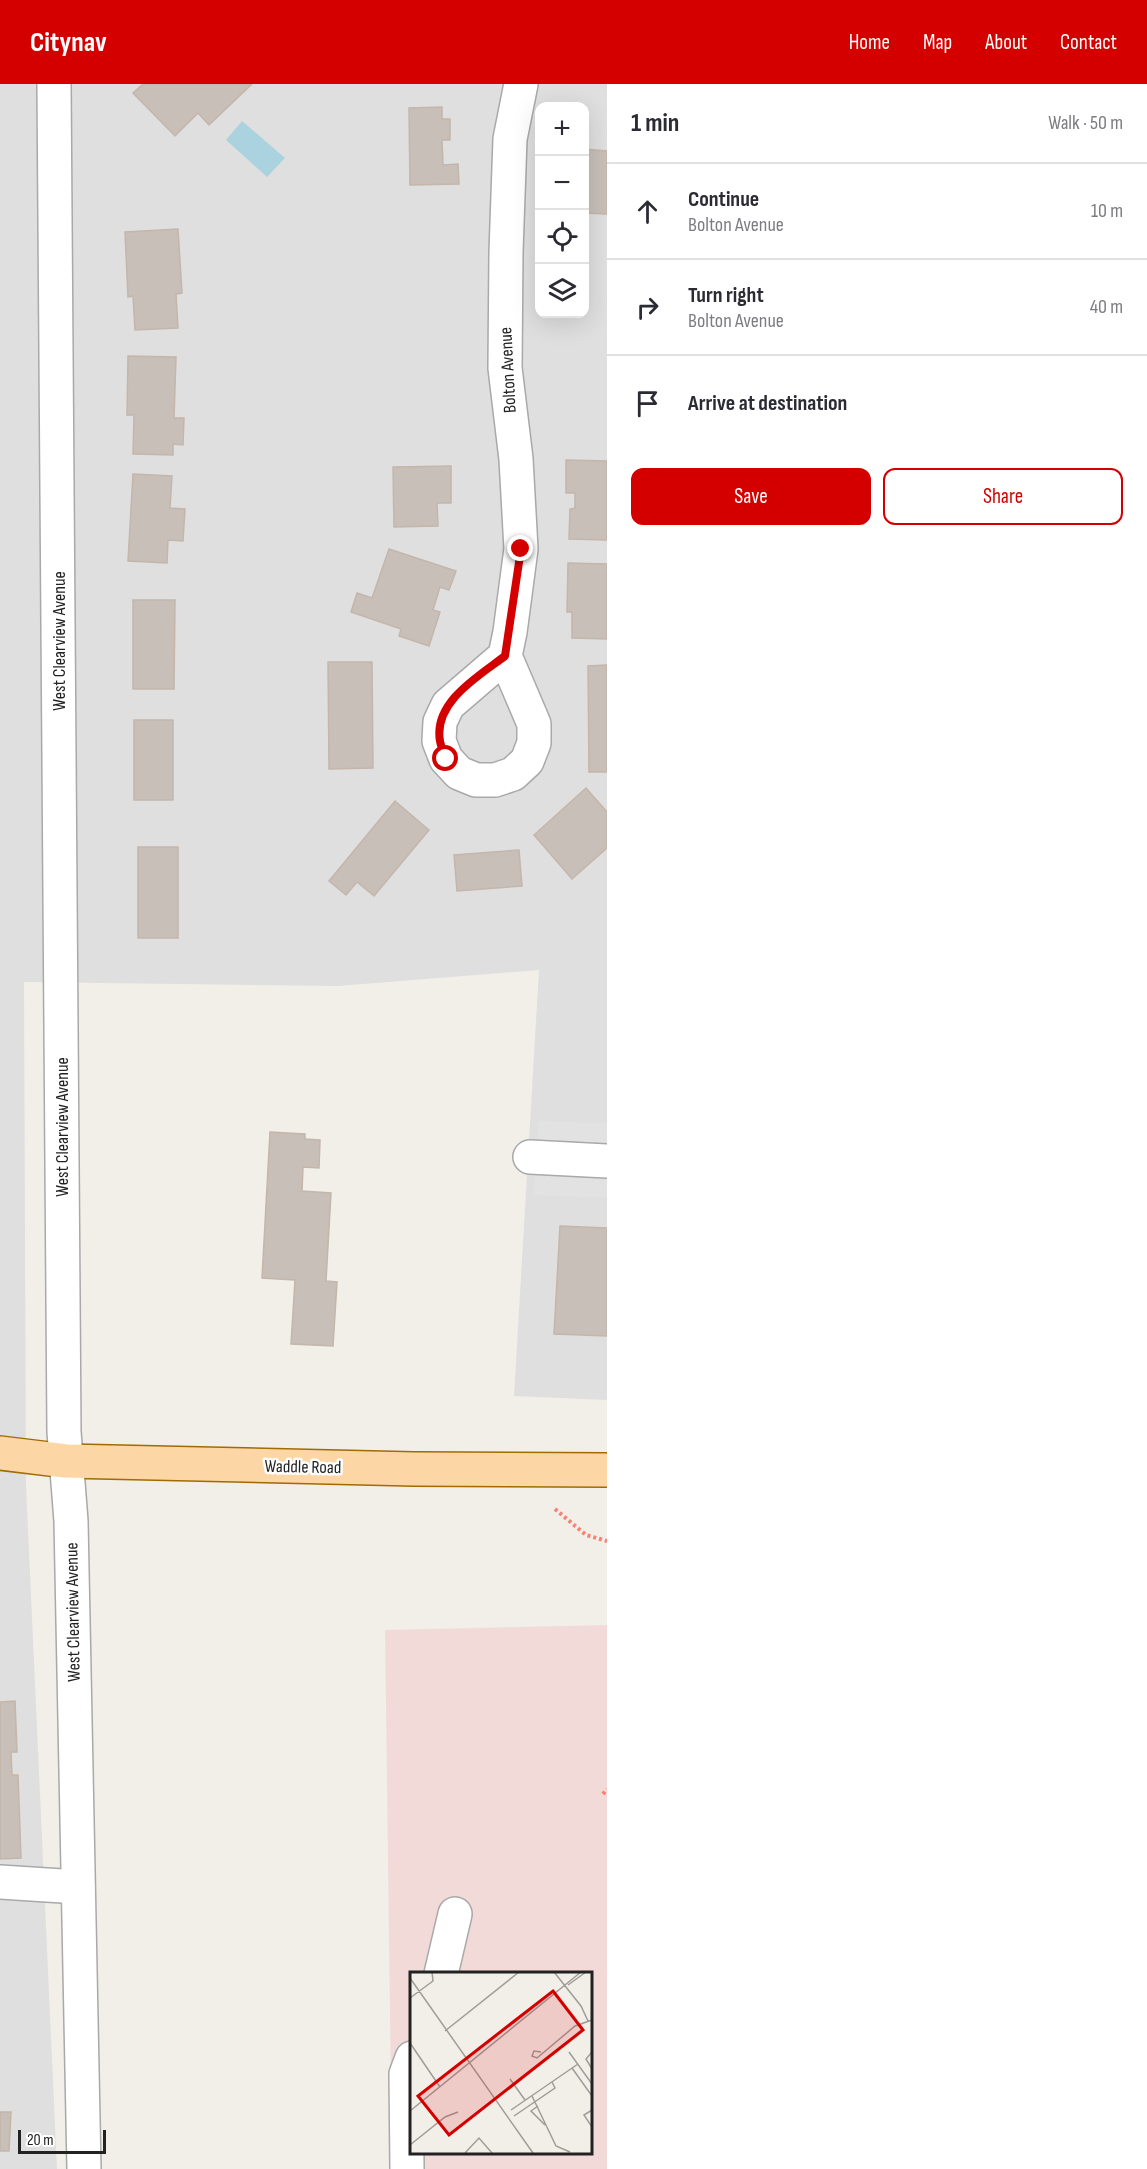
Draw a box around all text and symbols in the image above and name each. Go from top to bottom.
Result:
text: Citynav [30,26,107,59]
text: Home [849,30,890,55]
text: Map [923,30,952,55]
text: About [985,30,1027,55]
text: Contact [1060,30,1117,55]
map controls [535,102,589,318]
button: + [535,102,589,156]
text: 1 min [631,108,679,139]
text: Walk · 50 m [1048,111,1123,135]
button: − [535,156,589,210]
text: Continue [688,186,759,213]
icon: ahead [631,195,664,228]
text: 10 m [1091,199,1123,223]
button: locate [535,210,589,264]
text: Bolton Avenue [688,213,784,237]
button: layers [535,264,589,318]
text: Turn right [688,282,764,309]
icon: right [631,291,664,324]
text: 40 m [1090,295,1123,319]
text: Bolton Avenue [688,309,784,333]
street label: Bolton Avenue [495,326,521,414]
icon: arrive [631,387,664,420]
text: Arrive at destination [688,390,847,417]
button: Save [631,468,871,525]
button: Share [883,468,1123,525]
route end [507,535,533,561]
street label: West Clearview Avenue [49,571,70,711]
route start [432,745,458,771]
street label: West Clearview Avenue [52,1057,73,1197]
street label: Waddle Road [265,1456,341,1478]
street label: West Clearview Avenue [61,1542,85,1682]
inset map [410,1972,592,2154]
scale bar [18,2127,106,2154]
text: 20 m [27,2131,54,2150]

